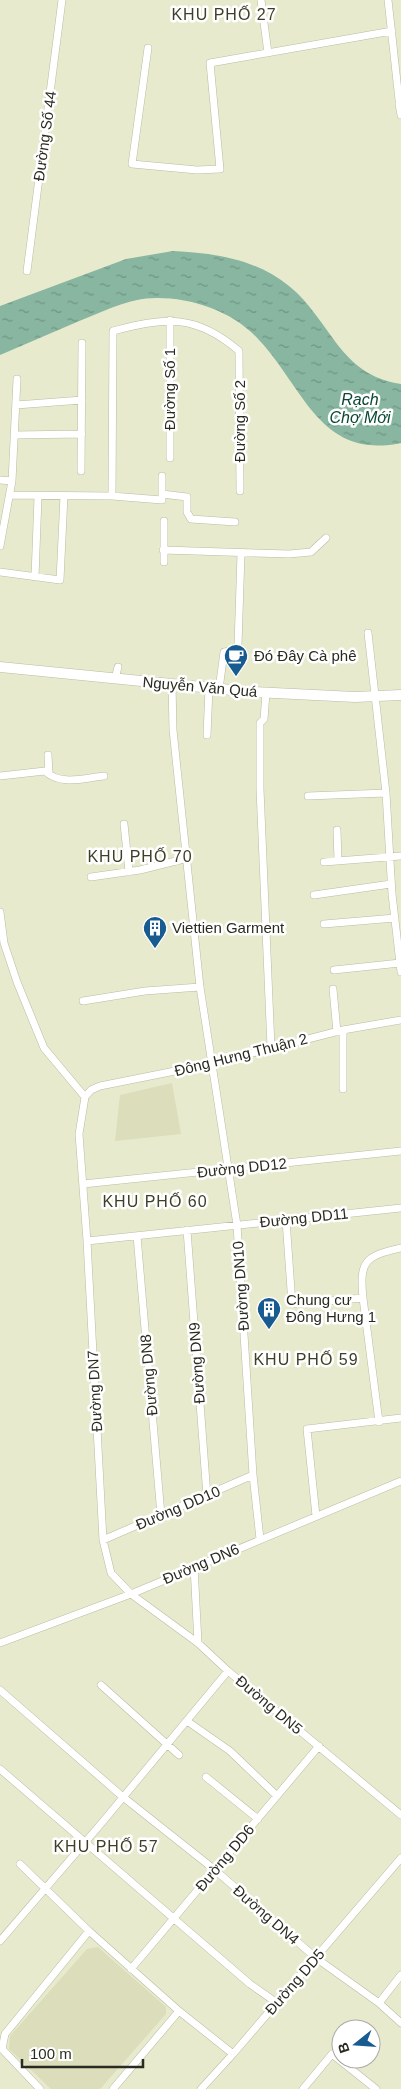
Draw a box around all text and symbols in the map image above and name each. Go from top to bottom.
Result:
district label: KHU PHỐ 27 [171,4,277,23]
street label: Đường Số 44 [30,90,59,182]
street label: Đường Số 1 [161,348,178,430]
street label: Đường Số 2 [231,380,248,462]
water label: Rạch Chợ Mới [329,391,391,426]
cafe icon: Đó Đây Cà phê [223,643,249,677]
place label: Đó Đây Cà phê [254,647,357,664]
street label: Nguyễn Văn Quá [142,673,259,700]
district label: KHU PHỐ 70 [87,846,193,865]
building icon: Viettien Garment [142,915,168,949]
place label: Viettien Garment [172,919,285,936]
street label: Đông Hưng Thuận 2 [173,1030,309,1079]
street label: Đường DD12 [196,1154,288,1181]
district label: KHU PHỐ 60 [102,1191,208,1210]
street label: Đường DD11 [259,1204,349,1231]
street label: Đường DN10 [229,1241,252,1331]
place label: Chung cư Đông Hưng 1 [286,1291,376,1325]
building icon: Chung cư Đông Hưng 1 [256,1296,282,1330]
street label: Đường DN9 [185,1322,208,1404]
street label: Đường DN8 [136,1334,161,1416]
district label: KHU PHỐ 59 [253,1349,359,1368]
street label: Đường DN7 [84,1350,105,1432]
street label: Đường DD10 [133,1482,223,1533]
street label: Đường DN6 [160,1540,242,1587]
street label: Đường DN5 [233,1672,306,1737]
street label: Đường DD6 [192,1821,257,1894]
district label: KHU PHỐ 57 [53,1836,159,1855]
street label: Đường DN4 [230,1881,303,1948]
street label: Đường DD5 [261,1945,328,2018]
north arrow [331,2019,381,2069]
scale bar [22,2036,144,2068]
text: B [334,2041,353,2055]
text: 100 m [30,2045,72,2062]

